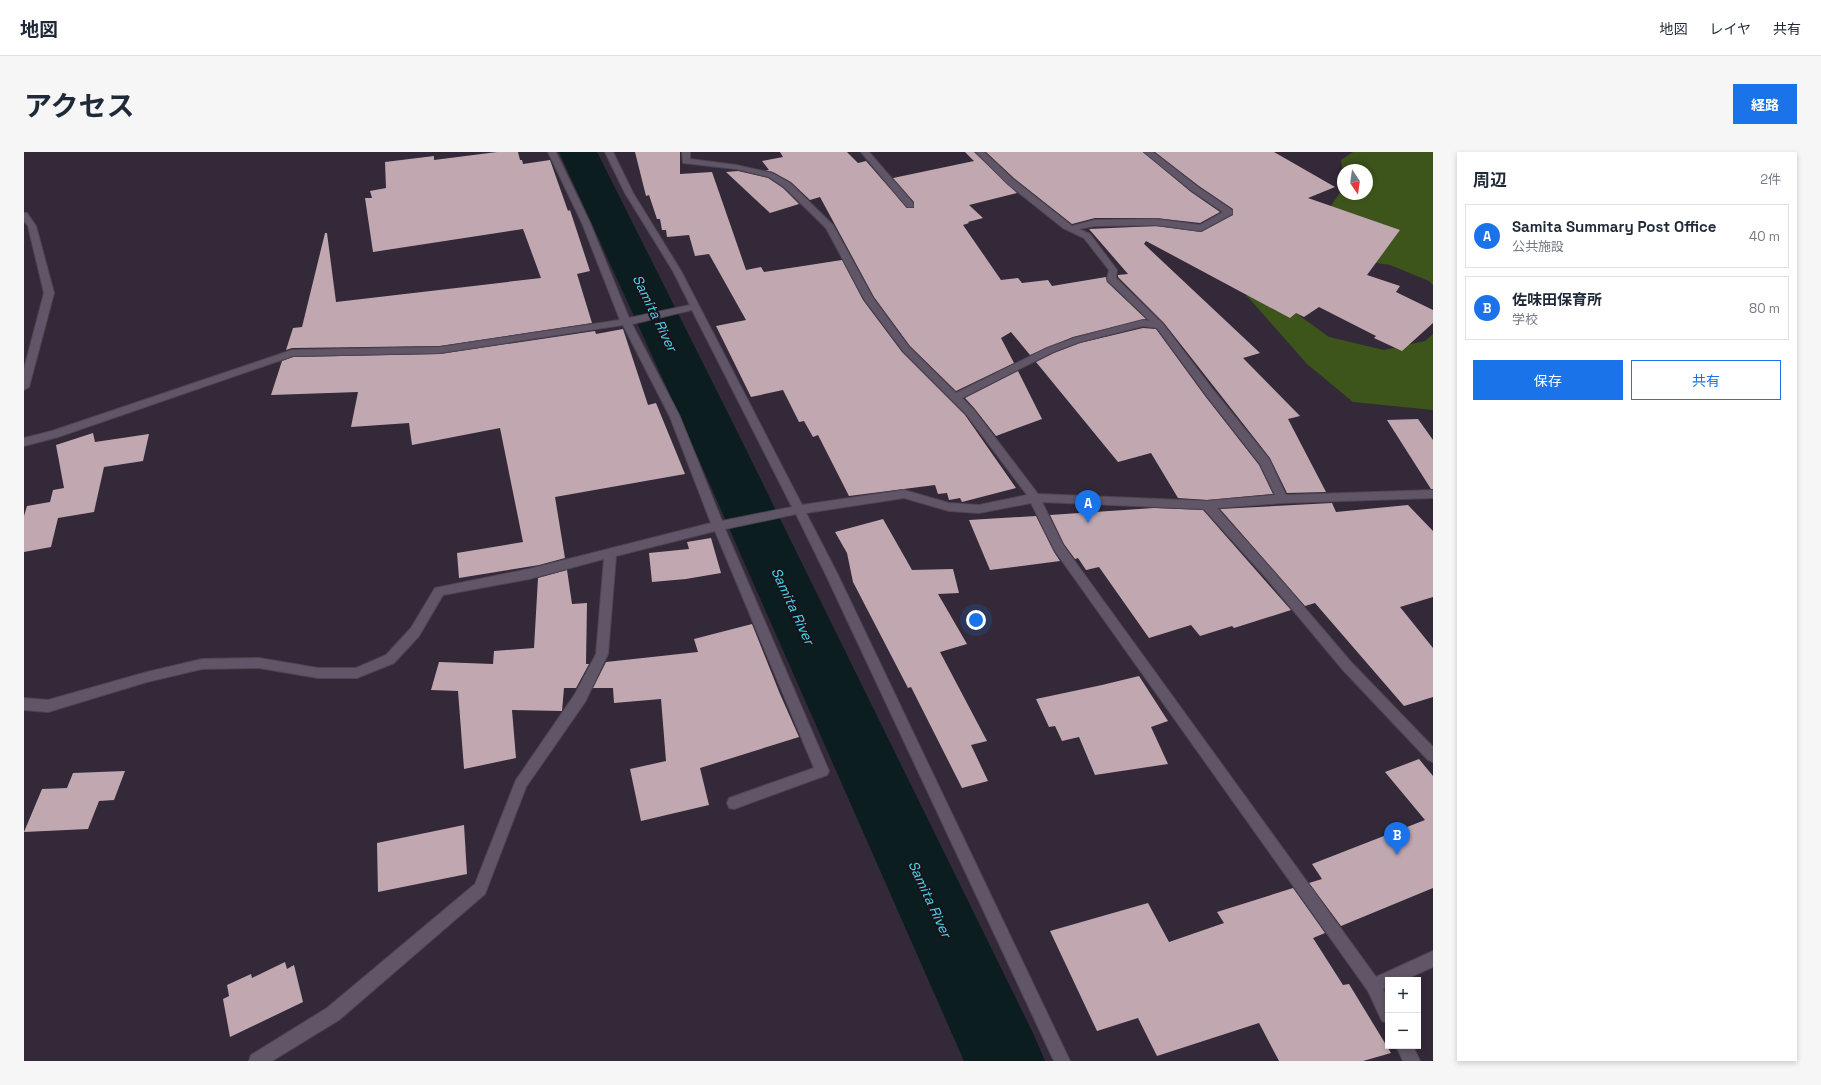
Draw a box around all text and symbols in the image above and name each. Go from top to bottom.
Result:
text: 地図 [20,17,58,42]
text: 地図 [1659,20,1687,38]
text: レイヤ [1709,20,1751,38]
text: 共有 [1773,20,1801,38]
button: 経路 [1733,84,1797,124]
text: アクセス [24,88,135,124]
north arrow [1337,164,1373,200]
text: 周辺 [1473,169,1507,191]
text: 2件 [1760,171,1781,188]
text: Samita Summary Post Office [1512,217,1717,236]
text: A [1483,228,1491,245]
text: 40 m [1749,228,1780,245]
text: 公共施設 [1512,238,1564,255]
water label: Samita River [629,272,682,356]
text: 佐味田保育所 [1512,290,1602,309]
text: B [1483,300,1491,317]
text: 80 m [1749,300,1780,317]
text: 学校 [1512,311,1538,328]
button: 保存 [1473,360,1623,400]
button: 共有 [1631,360,1781,400]
pin: A [1075,490,1101,523]
water label: Samita River [767,564,819,649]
your location [966,610,986,630]
pin: B [1384,822,1410,855]
water label: Samita River [904,857,956,942]
map controls [1385,977,1421,1049]
button: + [1385,977,1421,1013]
button: − [1385,1013,1421,1049]

